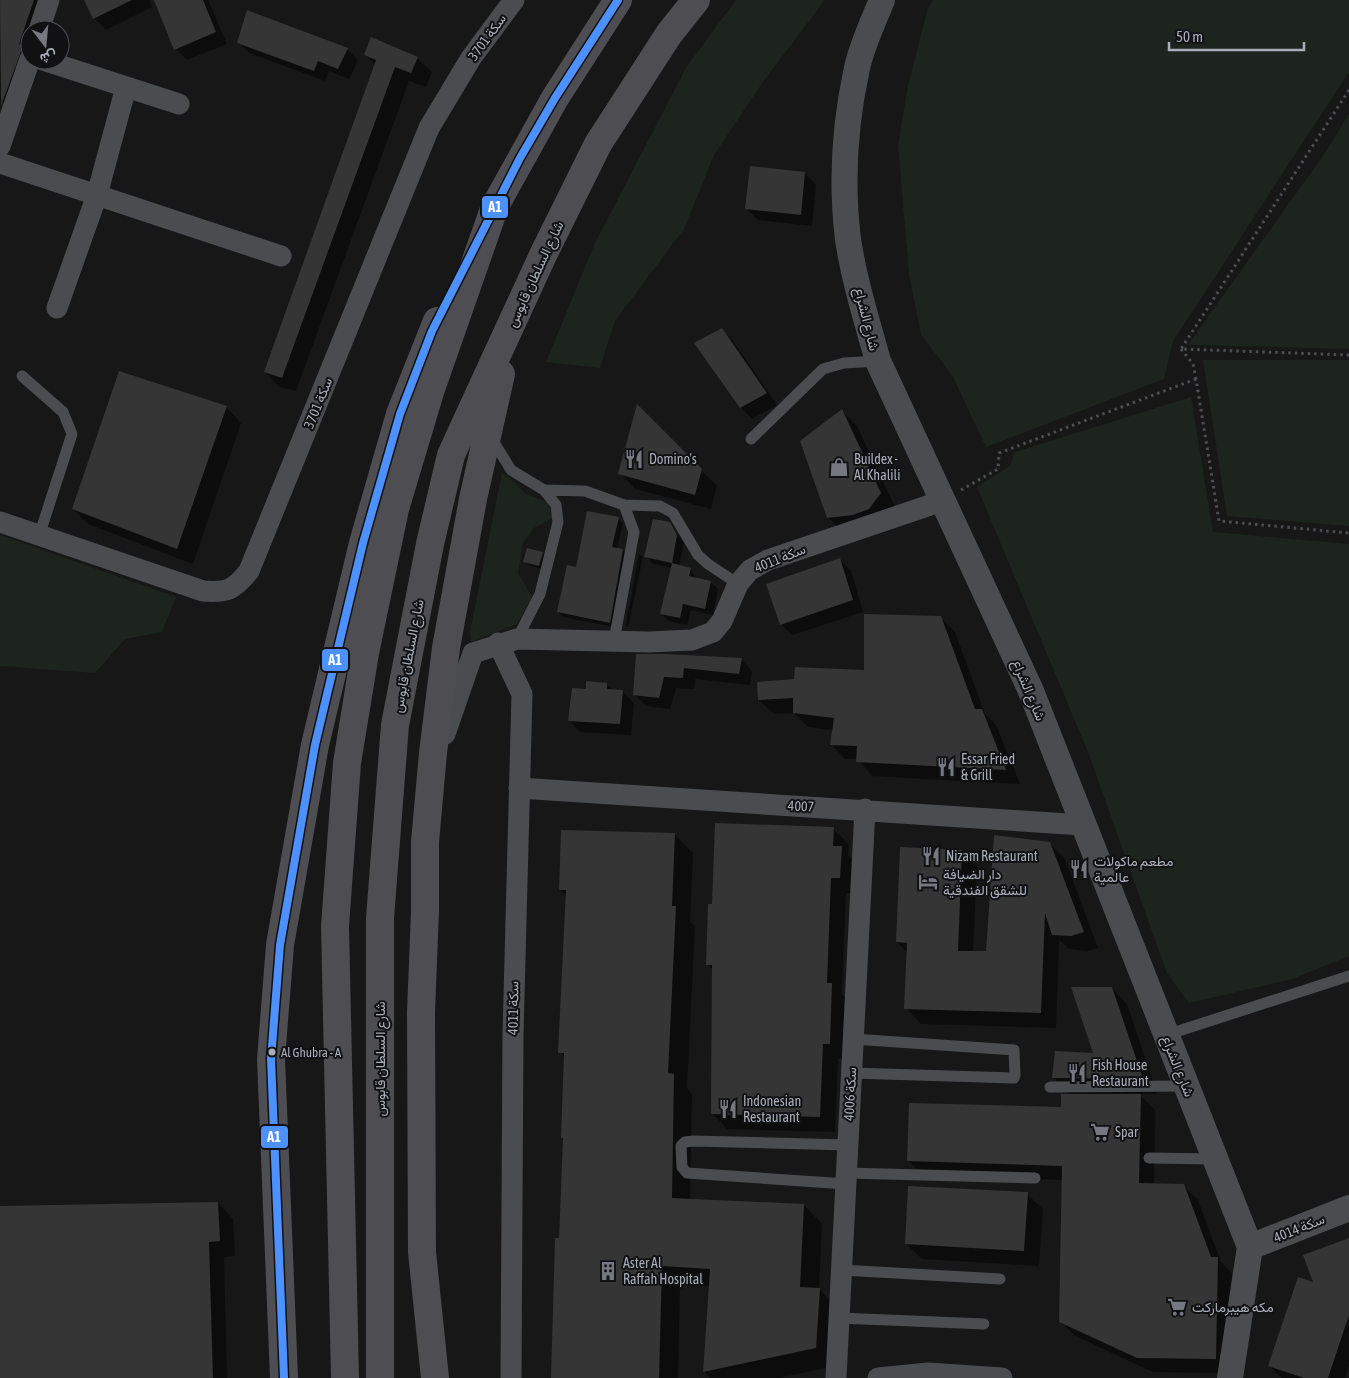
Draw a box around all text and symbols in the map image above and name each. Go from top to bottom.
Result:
street label: سكة 3701 [465,11,509,63]
north arrow [20,20,70,70]
scale bar [1169,20,1304,52]
text: 50 m [1176,28,1203,45]
text: ش [38,47,59,68]
line badge: A1 [481,195,509,219]
text: A1 [487,199,502,215]
street label: شارع السلطان قابوس [503,218,569,331]
street label: شارع الشراع [848,286,883,353]
street label: سكة 3701 [301,375,335,431]
restaurant icon: Domino's [623,448,645,470]
place label: Domino's [649,451,697,467]
place label: Buildex - Al Khalili [854,451,901,483]
shop icon: Buildex - Al Khalili [828,456,850,478]
street label: سكة 4011 [752,541,808,575]
street label: شارع السلطان قابوس [389,598,430,715]
line badge: A1 [321,648,349,672]
text: A1 [327,652,342,668]
street label: شارع الشراع [1006,657,1049,724]
place label: Essar Fried & Grill [961,751,1015,783]
restaurant icon: Essar Fried & Grill [935,756,957,778]
street label: 4007 [787,797,815,815]
restaurant icon: Nizam Restaurant [920,845,942,867]
place label: Nizam Restaurant [946,848,1038,864]
place label: مطعم ماكولات عالمية [1094,853,1174,885]
restaurant icon: مطعم ماكولات عالمية [1068,858,1090,880]
place label: دار الضيافة للشقق الفندقية [943,866,1027,899]
hotel icon: دار الضيافة للشقق الفندقية [917,871,939,893]
street label: سكة 4011 [505,981,521,1035]
street label: شارع السلطان قابوس [372,1001,391,1117]
street label: شارع الشراع [1156,1033,1198,1100]
place label: Al Ghubra - A [281,1045,342,1060]
marker: Al Ghubra - A [267,1047,277,1057]
place label: Fish House Restaurant [1092,1057,1149,1089]
restaurant icon: Fish House Restaurant [1066,1062,1088,1084]
street label: سكة 4006 [841,1067,859,1121]
place label: Indonesian Restaurant [743,1093,801,1125]
restaurant icon: Indonesian Restaurant [717,1098,739,1120]
supermarket icon: Spar [1089,1121,1111,1143]
place label: Spar [1115,1124,1139,1140]
line badge: A1 [260,1125,289,1149]
text: A1 [266,1129,281,1145]
street label: سكة 4014 [1271,1211,1327,1245]
place label: Aster Al Raffah Hospital [623,1255,703,1287]
building icon: Aster Al Raffah Hospital [597,1260,619,1282]
supermarket icon: مكه هيبرماركت [1166,1296,1188,1318]
place label: مكه هيبرماركت [1192,1299,1274,1316]

